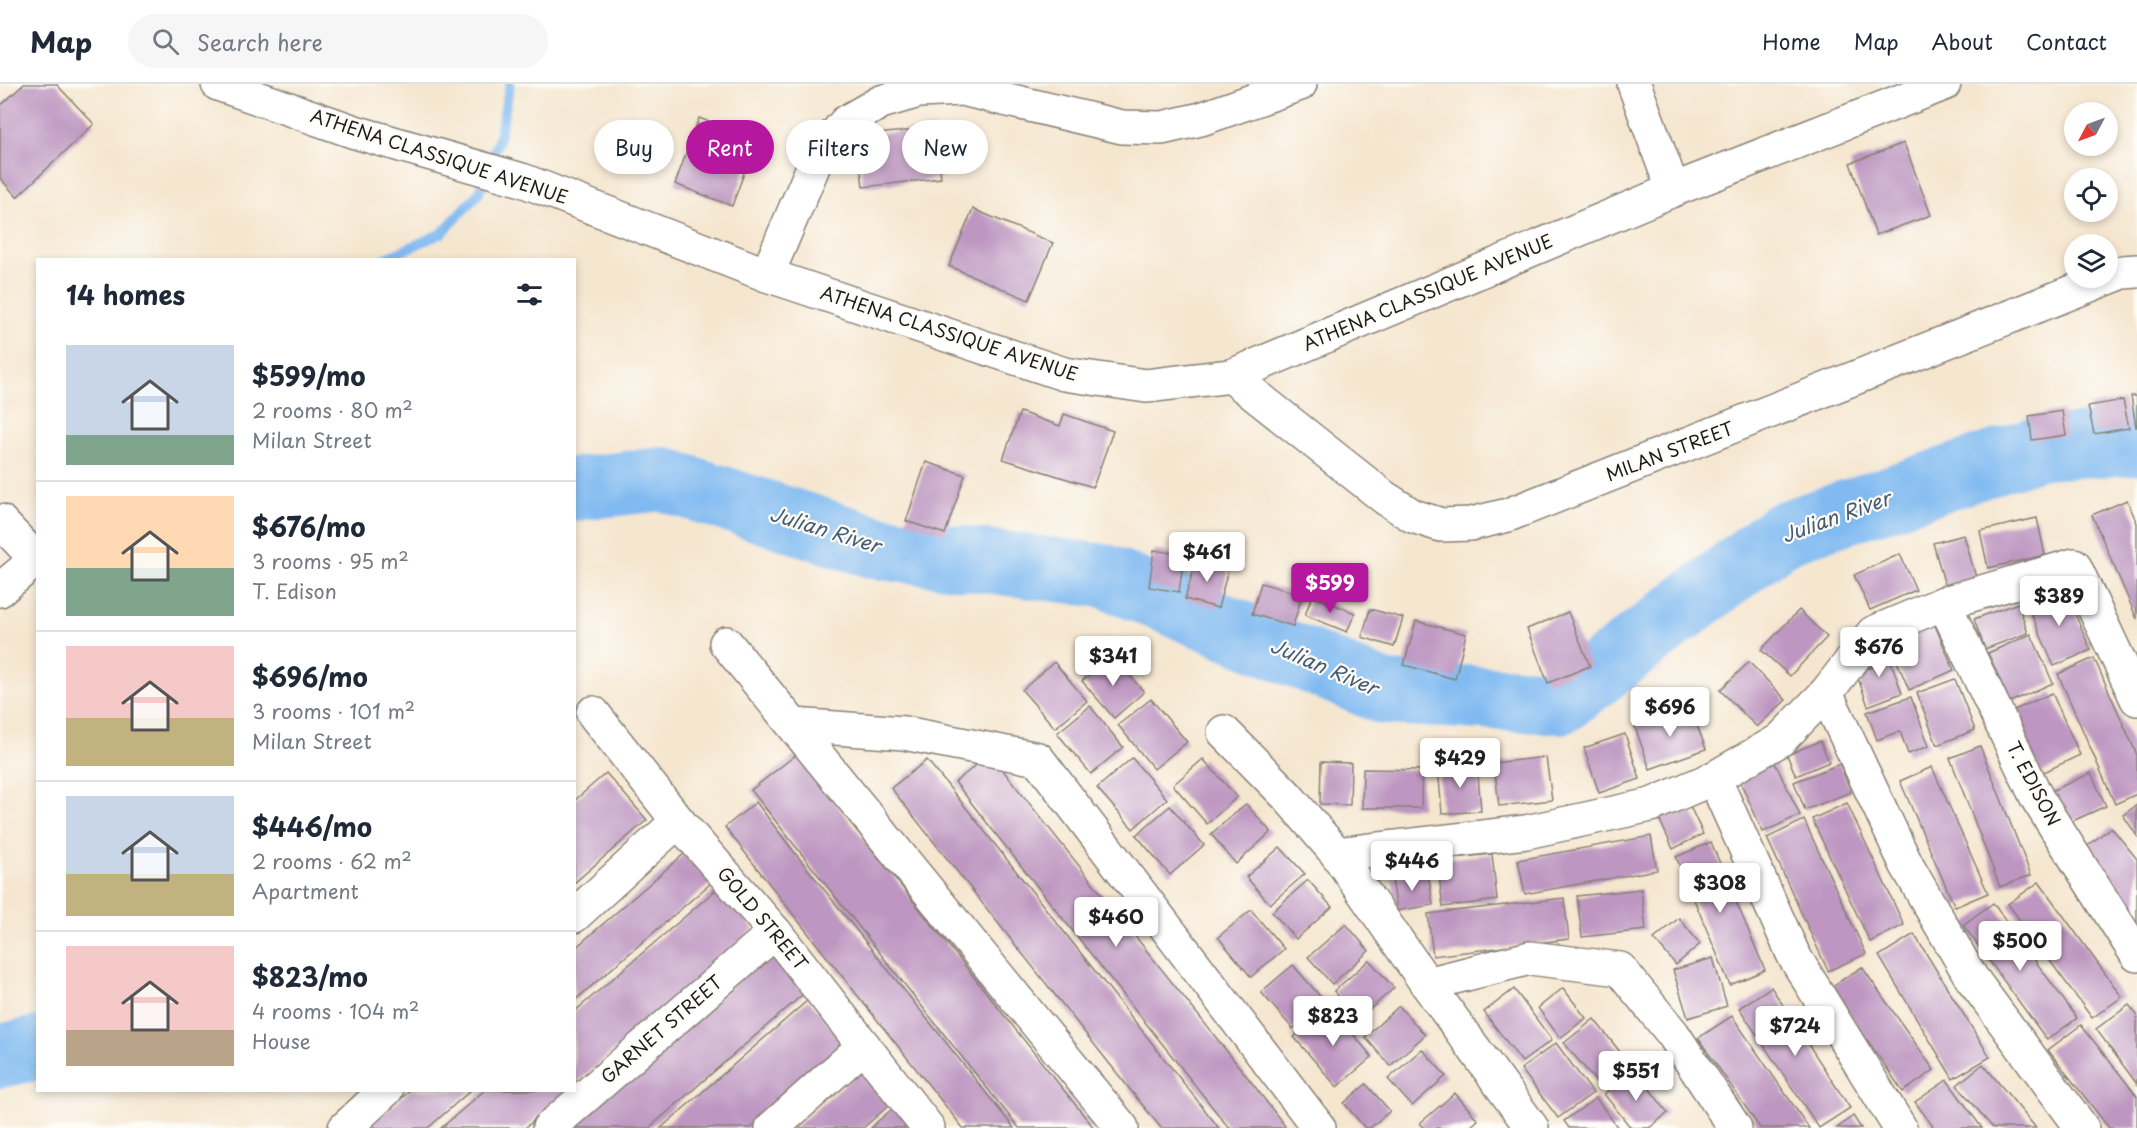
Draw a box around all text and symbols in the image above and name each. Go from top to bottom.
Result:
search box [128,14,548,68]
text: Map [30,20,92,63]
icon: search [149,25,182,58]
text: Search here [197,25,323,58]
text: Home [1762,25,1821,57]
text: Map [1854,25,1899,57]
text: About [1932,25,1993,57]
text: Contact [2026,25,2107,57]
street label: ATHENA CLASSIQUE AVENUE [307,101,572,210]
north arrow [2064,102,2118,156]
map controls [2064,102,2118,288]
chip: Buy [594,120,674,174]
chip: Rent [686,120,774,174]
chip: Filters [786,120,890,174]
chip: New [902,120,988,174]
button: locate [2064,168,2118,222]
street label: ATHENA CLASSIQUE AVENUE [1298,227,1557,357]
button: layers [2064,234,2118,288]
text: 14 homes [66,275,185,314]
icon: filters [513,278,546,311]
street label: ATHENA CLASSIQUE AVENUE [817,278,1082,387]
text: $599/mo [252,356,366,395]
icon: home [114,369,186,441]
text: 2 rooms · 80 m² [252,395,413,425]
street label: MILAN STREET [1602,414,1738,487]
text: Milan Street [252,425,372,455]
water label: Julian River [1777,481,1897,550]
water label: Julian River [766,498,887,561]
text: $676/mo [252,507,366,546]
icon: home [114,520,186,592]
pin: $461 [1171,532,1243,583]
text: $461 [1183,536,1231,566]
text: 3 rooms · 95 m² [252,546,409,576]
pin: $599 [1294,563,1366,614]
text: $599 [1305,567,1355,597]
text: T. Edison [252,576,337,606]
pin: $389 [2023,576,2095,627]
text: $389 [2034,580,2084,610]
pin: $676 [1843,627,1915,678]
water label: Julian River [1266,630,1385,703]
text: $676 [1854,631,1904,661]
pin: $341 [1077,636,1149,687]
text: $341 [1089,640,1137,670]
text: $696/mo [252,657,368,696]
icon: home [114,670,186,742]
pin: $696 [1634,687,1706,738]
text: $696 [1644,691,1696,721]
text: 3 rooms · 101 m² [252,696,415,726]
text: Milan Street [252,726,372,756]
street label: T. EDISON [2001,736,2068,831]
pin: $429 [1424,738,1496,789]
text: $429 [1434,742,1486,772]
text: $446/mo [252,807,372,846]
icon: home [114,820,186,892]
pin: $446 [1376,841,1448,892]
text: $446 [1385,845,1439,875]
text: 2 rooms · 62 m² [252,846,412,876]
street label: GOLD STREET [712,860,815,976]
pin: $308 [1684,863,1756,914]
text: $308 [1693,867,1747,897]
text: Apartment [252,876,359,906]
pin: $460 [1080,897,1152,948]
text: $460 [1088,901,1144,931]
pin: $500 [1984,921,2056,972]
text: $500 [1993,925,2047,955]
text: $823/mo [252,957,368,996]
street label: GARNET STREET [594,968,728,1089]
icon: home [114,970,186,1042]
text: 4 rooms · 104 m² [252,996,419,1026]
pin: $823 [1297,996,1369,1047]
text: $823 [1307,1000,1359,1030]
pin: $724 [1759,1006,1831,1057]
text: $724 [1769,1010,1821,1040]
text: House [252,1026,311,1056]
pin: $551 [1600,1051,1672,1102]
text: $551 [1613,1055,1659,1085]

